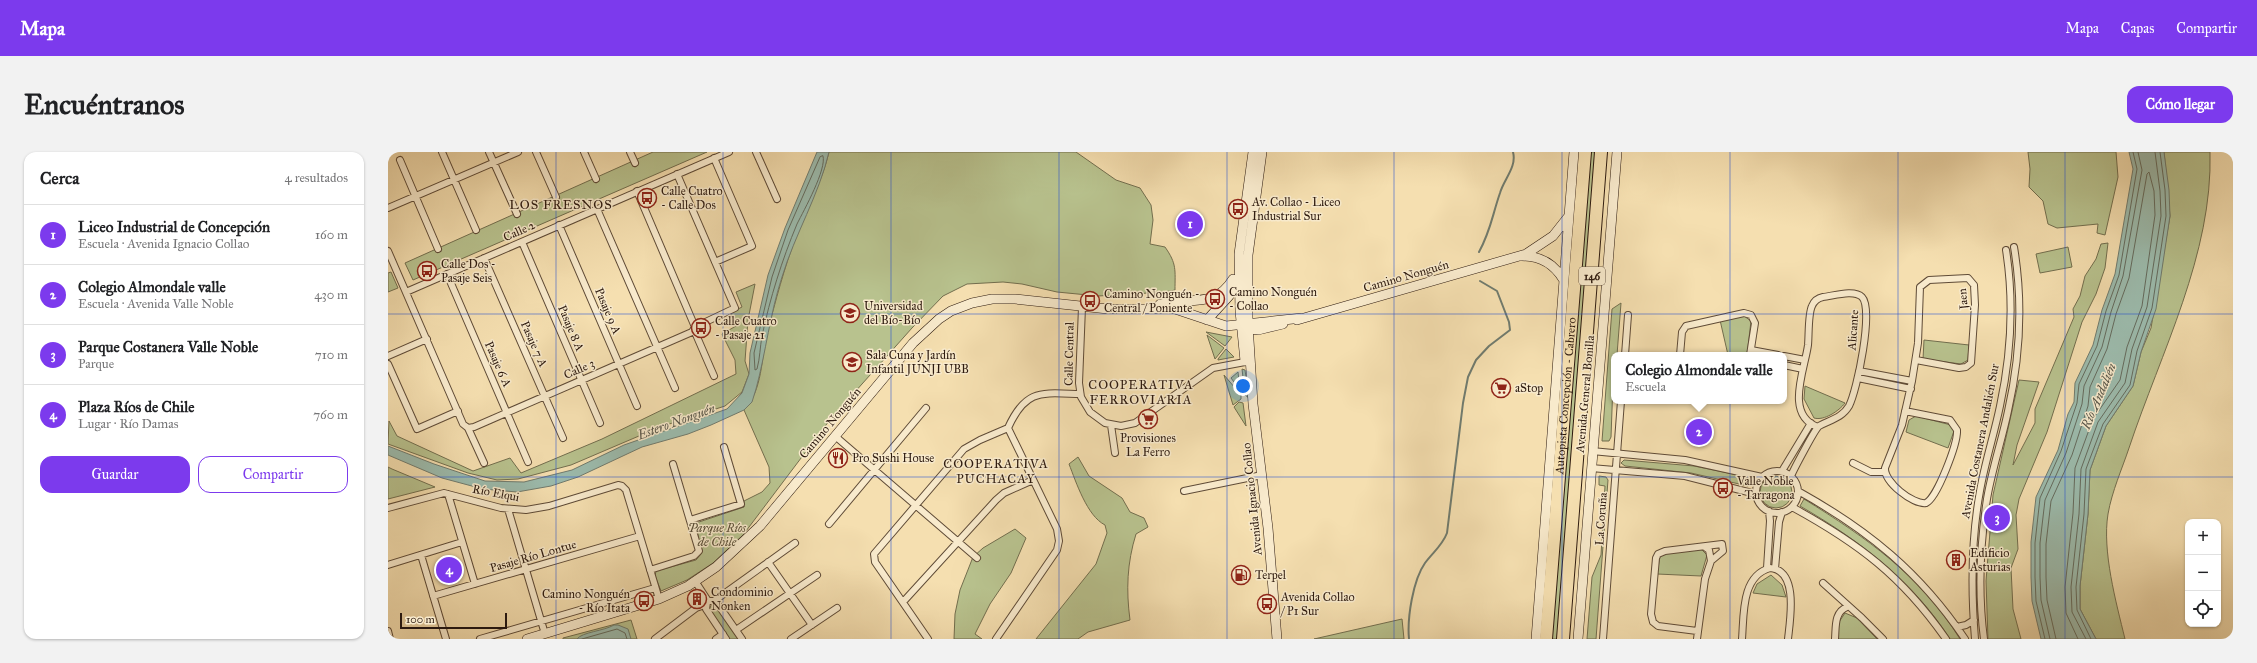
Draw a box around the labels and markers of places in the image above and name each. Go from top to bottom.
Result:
place label: Calle Cuatro - Calle Dos [661,184,723,212]
bus stop icon: Calle Cuatro - Calle Dos [636,187,658,209]
place label: Av. Collao - Liceo Industrial Sur [1251,195,1340,223]
bus stop icon: Av. Collao - Liceo Industrial Sur [1227,198,1249,220]
pin: 1 [1177,209,1203,239]
place label: Calle Dos - Pasaje Seis [441,257,496,285]
bus stop icon: Calle Dos - Pasaje Seis [416,260,438,282]
place label: Camino Nonguén - Collao [1229,285,1318,313]
place label: Camino Nonguén - Central / Poniente [1104,287,1200,315]
bus stop icon: Camino Nonguén - Collao [1204,288,1226,310]
bus stop icon: Camino Nonguén - Central / Poniente [1079,290,1101,312]
place label: Universidad del Bío-Bío [864,299,923,327]
school or university icon: Universidad del Bío-Bío [839,302,861,324]
place label: Calle Cuatro - Pasaje 21 [715,314,777,342]
bus stop icon: Calle Cuatro - Pasaje 21 [690,317,712,339]
place label: Sala Cuna y Jardín Infantil JUNJI UBB [866,348,969,377]
school or university icon: Sala Cuna y Jardín Infantil JUNJI UBB [841,351,863,373]
supermarket icon: aStop [1490,377,1512,399]
place label: aStop [1515,381,1543,395]
supermarket icon: Provisiones La Ferro [1137,408,1159,430]
pin: 2 [1686,417,1712,447]
place label: Provisiones La Ferro [1120,431,1176,459]
restaurant icon: Pro Sushi House [827,447,849,469]
place label: Pro Sushi House [852,451,934,465]
place label: Valle Noble - Tarragona [1736,474,1795,503]
bus stop icon: Valle Noble - Tarragona [1712,477,1734,499]
pin: 3 [1984,503,2010,533]
place label: Edificio Asturias [1969,546,2010,574]
building icon: Edificio Asturias [1945,549,1967,571]
pin: 4 [436,555,462,585]
fuel station icon: Terpel [1230,564,1252,586]
place label: Terpel [1255,568,1287,582]
place label: Condominio Nonken [711,585,773,613]
place label: Camino Nonguén - Río Itata [542,587,631,615]
building icon: Condominio Nonken [686,588,708,610]
bus stop icon: Camino Nonguén - Río Itata [633,590,655,612]
place label: Avenida Collao / P1 Sur [1280,590,1355,618]
bus stop icon: Avenida Collao / P1 Sur [1256,593,1278,615]

